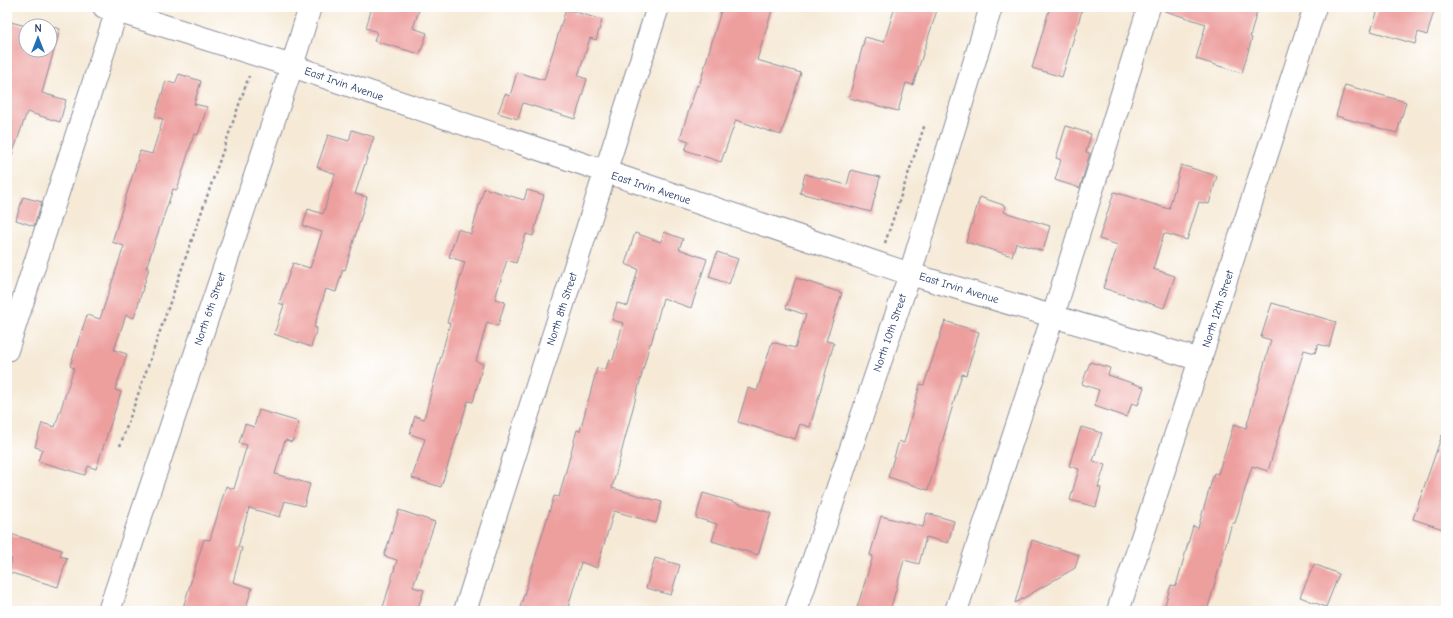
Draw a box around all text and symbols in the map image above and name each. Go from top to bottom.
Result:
north arrow [18,18,58,58]
text: N [34,22,42,35]
street label: East Irvin Avenue [303,64,386,104]
street label: East Irvin Avenue [610,169,693,207]
street label: North 12th Street [1199,268,1237,349]
street label: North 6th Street [191,270,229,347]
street label: North 8th Street [544,270,580,347]
street label: East Irvin Avenue [918,270,1001,306]
street label: North 10th Street [871,292,910,374]

